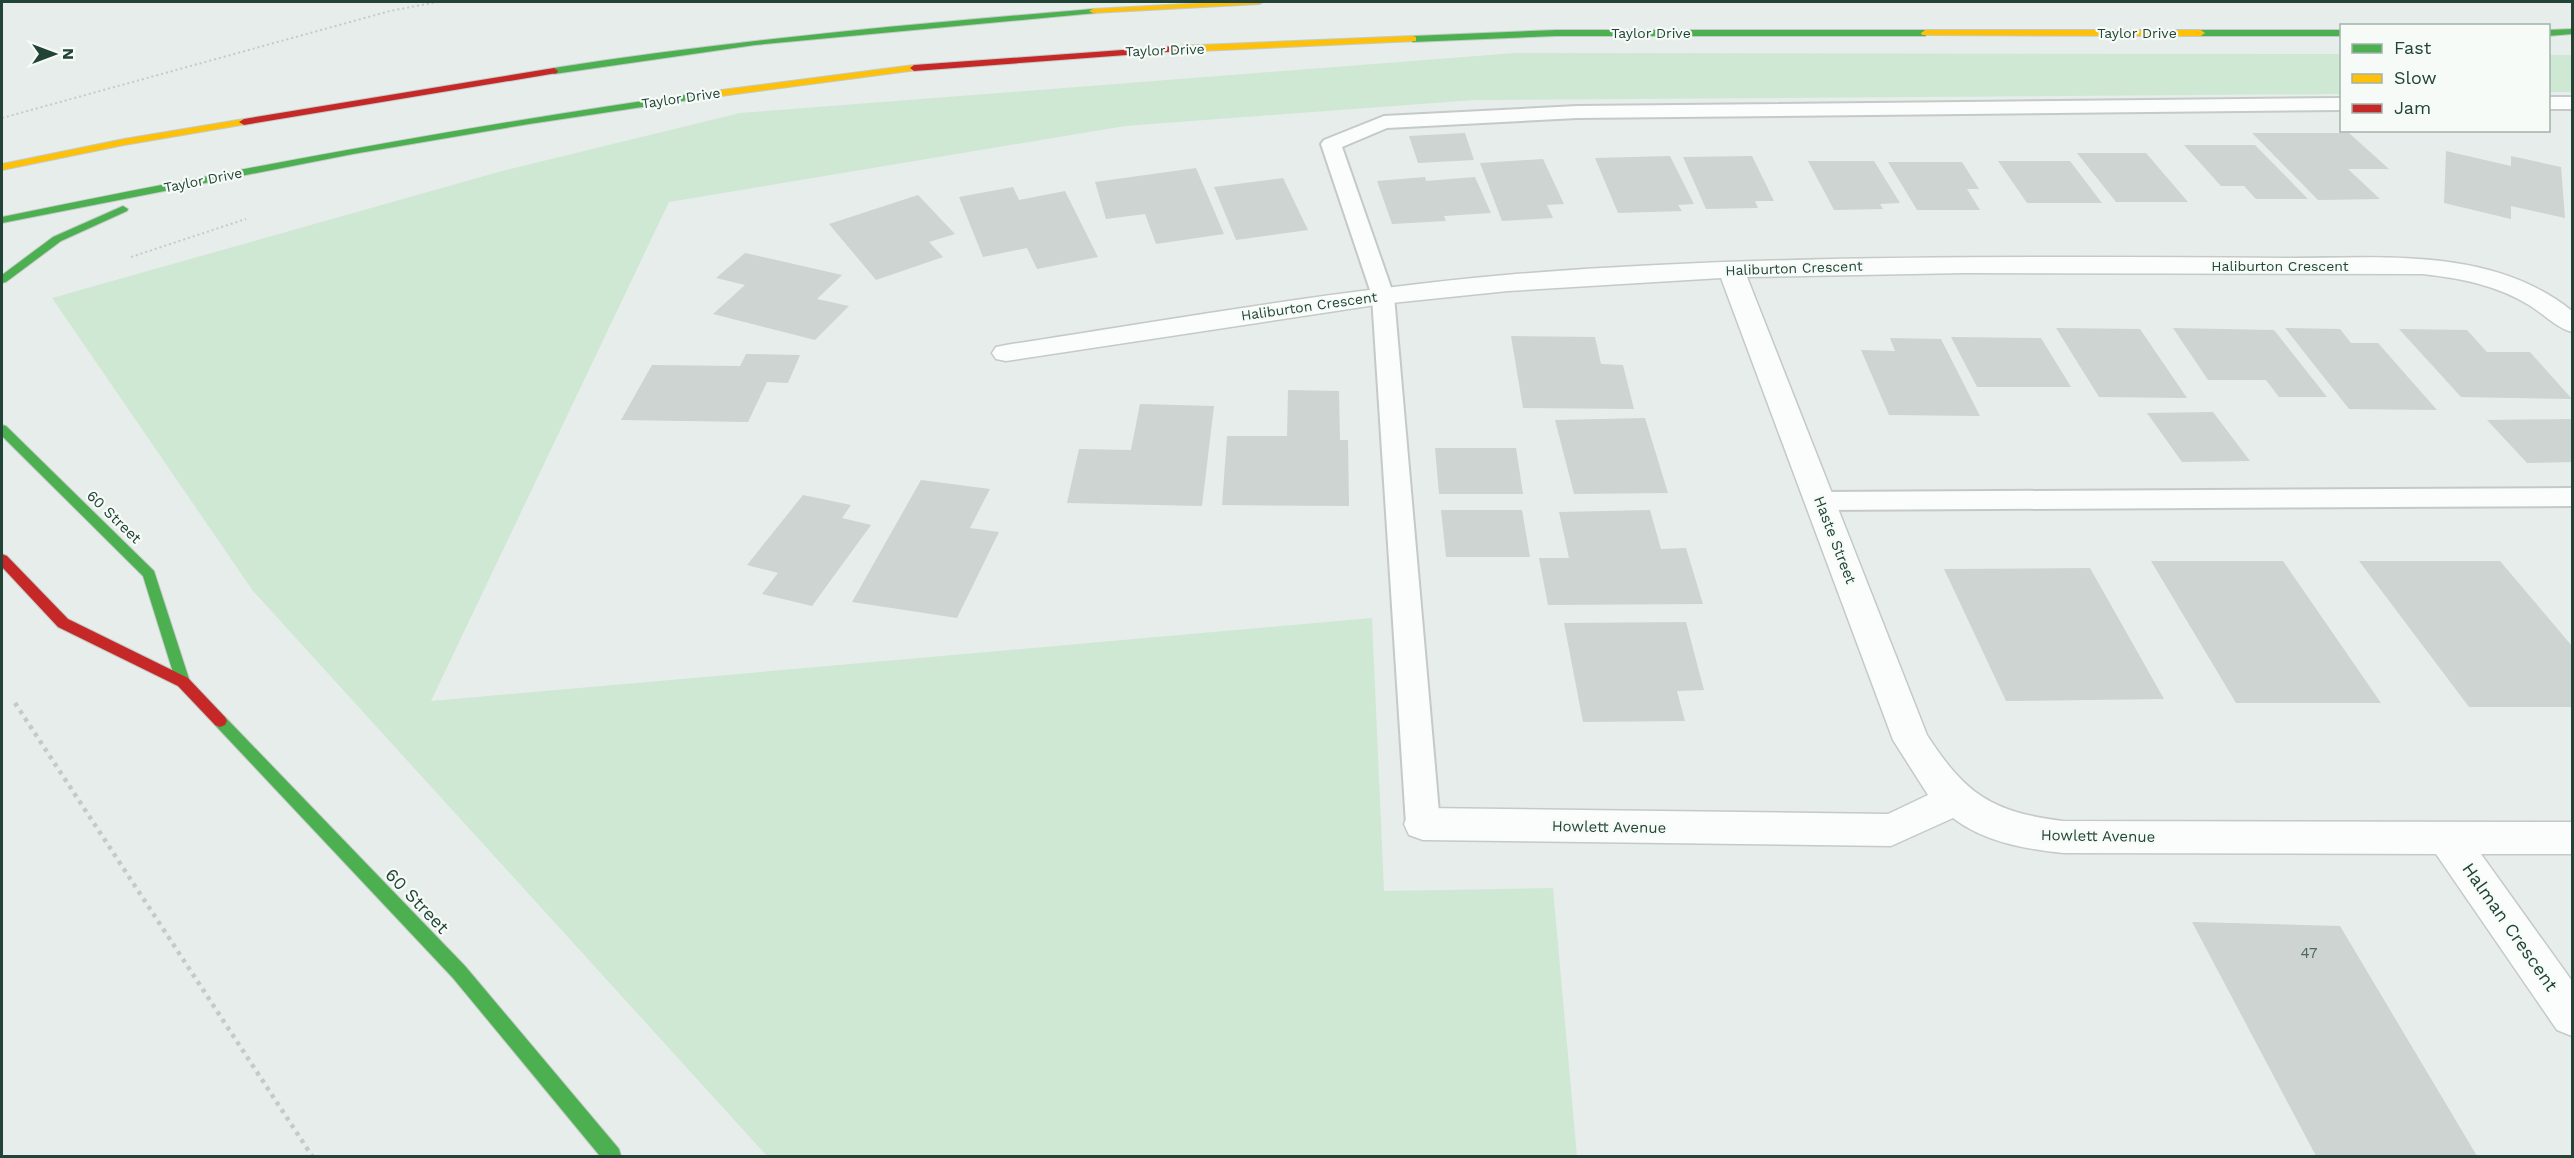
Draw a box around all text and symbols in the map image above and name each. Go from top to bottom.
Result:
north arrow [24,24,84,84]
legend [2340,24,2550,132]
street label: Taylor Drive [1611,25,1691,41]
street label: Taylor Drive [2097,25,2177,41]
text: Fast [2394,37,2432,58]
street label: Taylor Drive [1125,41,1205,59]
text: N [59,48,78,60]
text: Slow [2394,67,2437,88]
street label: Taylor Drive [641,85,721,111]
text: Jam [2394,97,2431,118]
street label: Taylor Drive [162,165,244,195]
street label: Haliburton Crescent [1725,258,1863,278]
street label: Haliburton Crescent [2211,258,2349,274]
street label: Haliburton Crescent [1240,288,1378,323]
street label: 60 Street [83,487,145,548]
street label: Haste Street [1810,494,1860,587]
street label: Howlett Avenue [1552,817,1666,837]
street label: Howlett Avenue [2041,826,2155,846]
street label: Halman Crescent [2458,859,2563,995]
street label: 60 Street [381,864,454,938]
house number: 47 [2301,944,2317,962]

